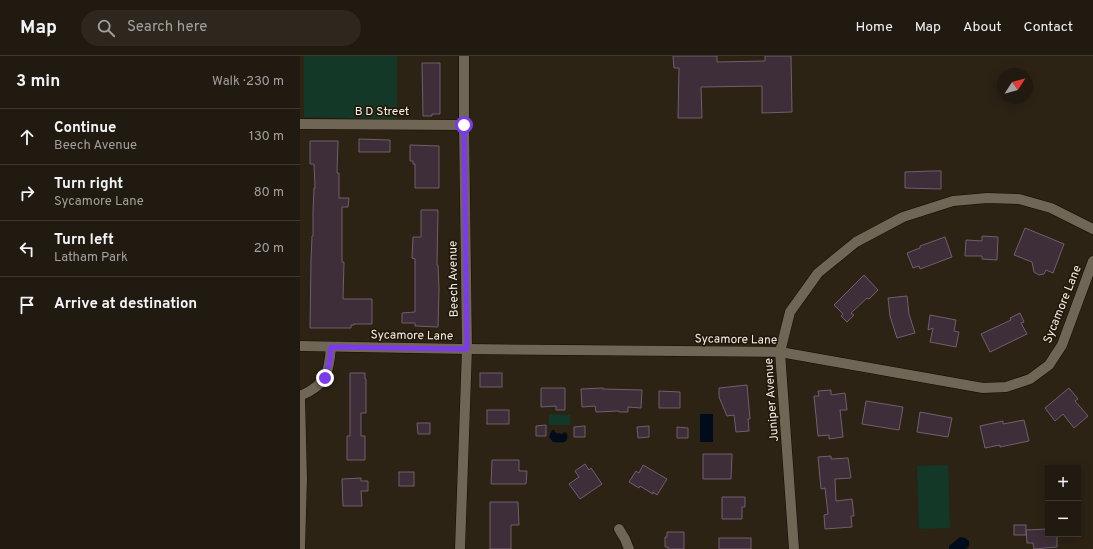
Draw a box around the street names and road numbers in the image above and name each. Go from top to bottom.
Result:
street label: B D Street [355,104,409,120]
street label: Beech Avenue [445,241,463,317]
street label: Sycamore Lane [1040,263,1086,346]
street label: Sycamore Lane [370,327,454,345]
street label: Sycamore Lane [694,331,778,349]
street label: Juniper Avenue [761,358,783,442]

